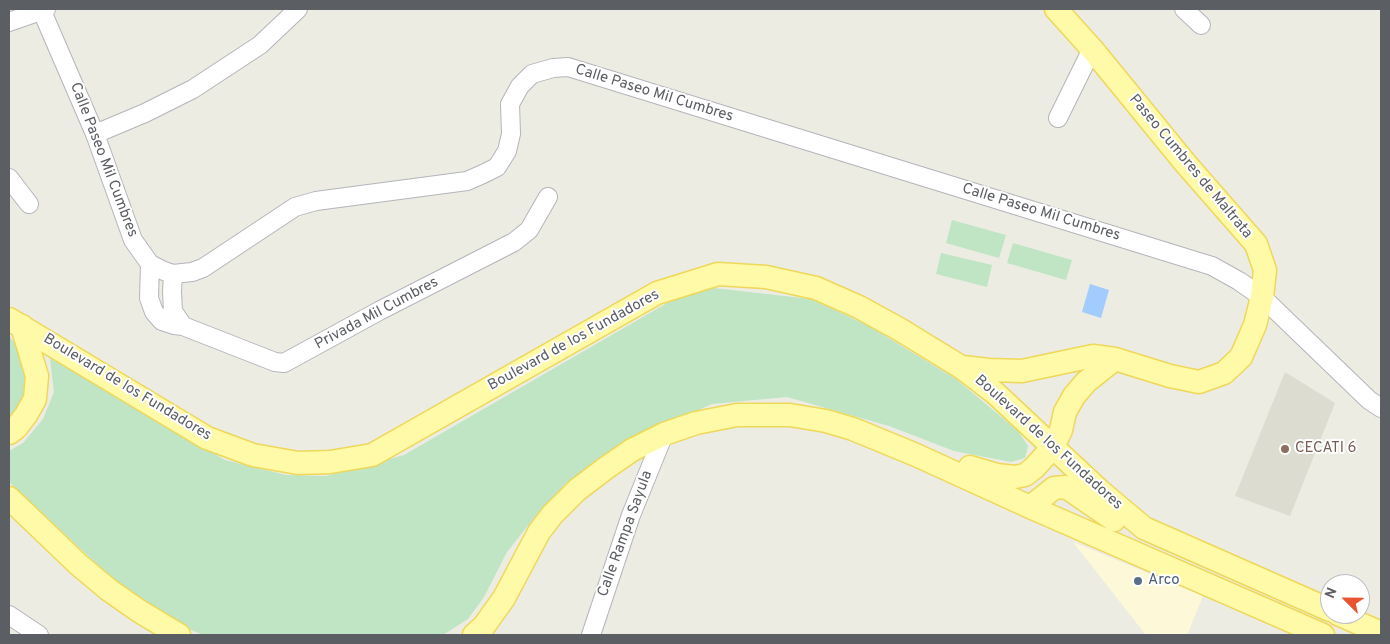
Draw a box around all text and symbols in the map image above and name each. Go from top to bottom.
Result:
street label: Calle Paseo Mil Cumbres [573,61,735,127]
street label: Calle Paseo Mil Cumbres [65,80,141,240]
street label: Paseo Cumbres de Maltrata [1124,91,1256,243]
street label: Calle Paseo Mil Cumbres [960,180,1122,246]
street label: Privada Mil Cumbres [312,274,442,354]
street label: Boulevard de los Fundadores [485,286,663,396]
street label: Boulevard de los Fundadores [40,331,214,445]
street label: Boulevard de los Fundadores [970,372,1126,514]
place label: CECATI 6 [1295,440,1356,458]
marker: CECATI 6 [1279,443,1291,455]
street label: Calle Rampa Sayula [595,468,657,600]
place label: Arco [1148,572,1180,590]
north arrow [1320,574,1370,624]
marker: Arco [1132,575,1144,587]
text: N [1322,585,1341,601]

